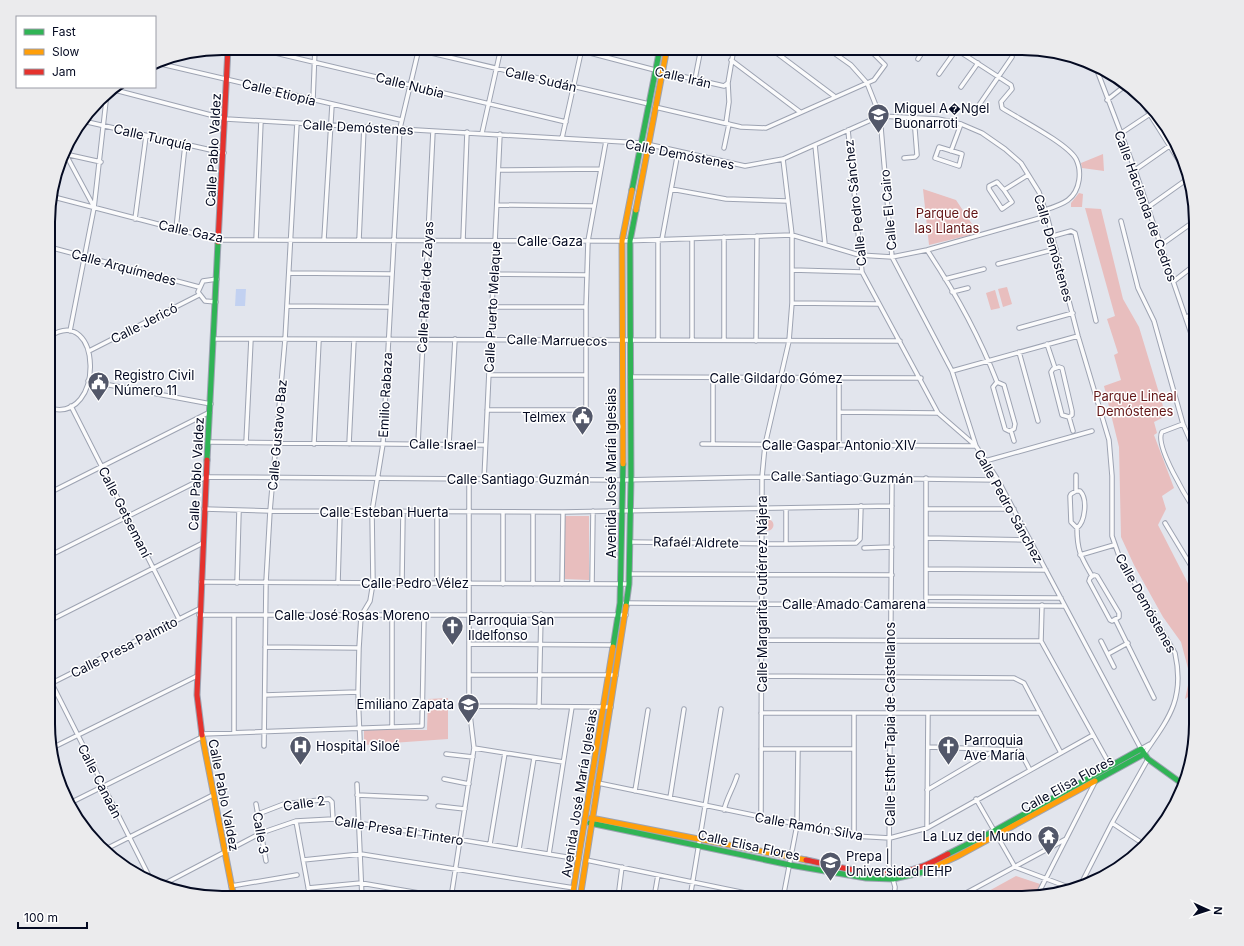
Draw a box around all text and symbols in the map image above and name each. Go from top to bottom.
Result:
legend [16,16,156,88]
text: Fast [52,24,76,39]
text: Slow [52,44,80,59]
street label: Calle Sudán [503,63,579,95]
street label: Calle Irán [653,63,713,91]
text: Jam [52,64,76,79]
street label: Calle Nubia [374,69,446,101]
street label: Calle Etiopía [240,75,318,109]
street label: Calle Pablo Valdez [202,93,224,207]
place label: Miguel A�Ngel Buonarroti [894,100,989,131]
school or university icon: Miguel A�Ngel Buonarroti [865,102,891,135]
street label: Calle Demóstenes [302,116,414,138]
street label: Calle Turquía [112,120,194,154]
street label: Calle Hacienda de Cedros [1111,128,1181,284]
street label: Calle Demóstenes [624,136,736,172]
street label: Calle Pedro Sánchez [840,139,870,267]
street label: Calle El Cairo [876,169,900,251]
street label: Calle Demóstenes [1031,192,1077,304]
park label: Parque de las Llantas [915,205,980,236]
street label: Calle Gaza [157,216,225,246]
street label: Calle Rafaél de Zayas [414,220,436,353]
street label: Calle Gaza [517,233,583,249]
street label: Calle Puerto Melaque [481,241,503,373]
street label: Calle Arquímedes [70,245,178,289]
street label: Calle Jericó [108,299,180,347]
street label: Calle Marruecos [507,331,608,349]
street label: Emilio Rabaza [375,352,395,438]
place label: Registro Civil Número 11 [114,367,194,398]
public building icon: Registro Civil Número 11 [86,369,112,402]
street label: Calle Gildardo Gómez [709,370,843,386]
street label: Calle Gustavo Baz [264,379,290,491]
street label: Avenida José María Iglesias [603,388,619,558]
park label: Parque Lineal Demóstenes [1093,388,1177,419]
public building icon: Telmex [569,404,595,437]
place label: Telmex [522,409,566,425]
street label: Calle Pablo Valdez [185,417,207,531]
street label: Calle Israel [409,435,477,453]
street label: Calle Gaspar Antonio XIV [762,437,916,453]
street label: Calle Pedro Sánchez [971,446,1047,566]
street label: Calle Getsemaní [95,464,155,561]
street label: Calle Santiago Guzmán [771,468,913,486]
street label: Calle Santiago Guzmán [447,471,589,487]
street label: Calle Margarita Gutiérrez Nájera [754,495,770,693]
street label: Calle Esteban Huerta [319,504,449,520]
street label: Rafaél Aldrete [653,533,739,551]
street label: Calle Demóstenes [1112,551,1180,656]
street label: Calle Pedro Vélez [361,575,469,591]
street label: Calle Amado Camarena [782,596,926,612]
street label: Calle José Rosas Moreno [274,607,430,623]
place label: Parroquia San Ildelfonso [468,612,554,643]
street label: Calle Presa Palmito [68,613,180,681]
church icon: Parroquia San Ildelfonso [440,614,466,647]
street label: Calle Esther Tapia de Castellanos [882,622,898,826]
school or university icon: Emiliano Zapata [456,691,482,724]
place label: Emiliano Zapata [356,696,454,712]
street label: Avenida José María Iglesias [558,707,600,878]
place label: Parroquia Ave María [964,732,1025,763]
hospital icon: Hospital Siloé [288,733,314,766]
church icon: Parroquia Ave María [936,734,962,767]
street label: Calle Pablo Valdez [205,738,243,852]
place label: Hospital Siloé [316,738,400,754]
street label: Calle Canaán [74,741,126,821]
street label: Calle Elisa Flores [1018,752,1116,816]
street label: Calle 2 [282,792,326,814]
street label: Calle Ramón Silva [754,809,864,843]
street label: Calle 3 [249,811,273,855]
street label: Calle Presa El Tintero [333,812,465,848]
temple icon: La Luz del Mundo [1035,823,1061,856]
street label: Calle Elisa Flores [696,826,802,864]
place label: La Luz del Mundo [923,828,1032,844]
place label: Prepa | Universidad IEHP [846,848,952,879]
school or university icon: Prepa | Universidad IEHP [817,850,843,883]
north arrow [1188,890,1228,930]
scale bar [18,904,87,930]
text: N [1211,906,1225,915]
text: 100 m [24,910,58,925]

